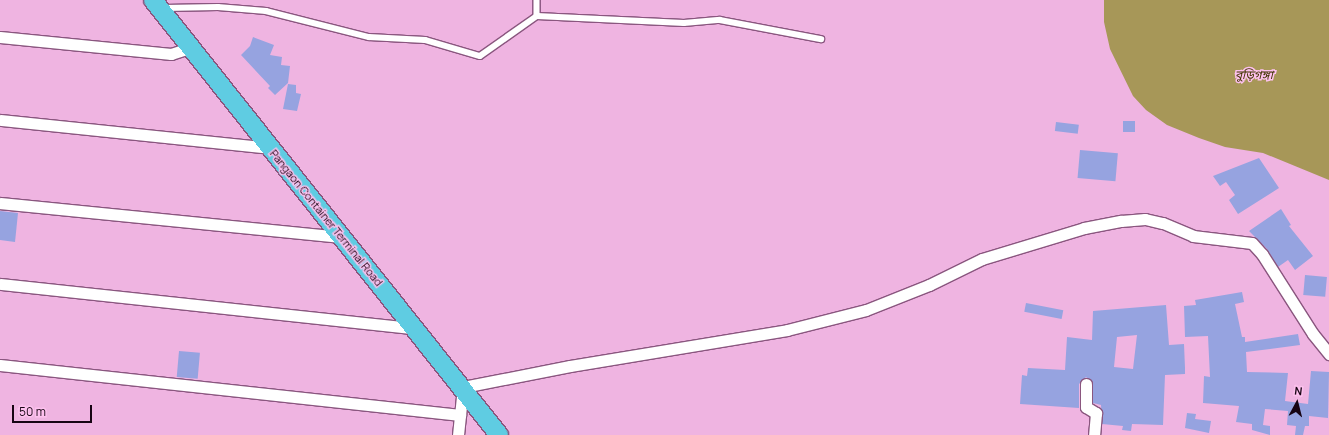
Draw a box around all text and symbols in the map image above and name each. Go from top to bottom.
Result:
water label: বুড়িগঙ্গা [1235,68,1273,82]
street label: Pangaon Container Terminal Road [267,147,385,289]
north arrow [1277,383,1317,423]
text: N [1294,383,1303,399]
scale bar [14,397,94,423]
text: 50 m [19,403,46,420]

